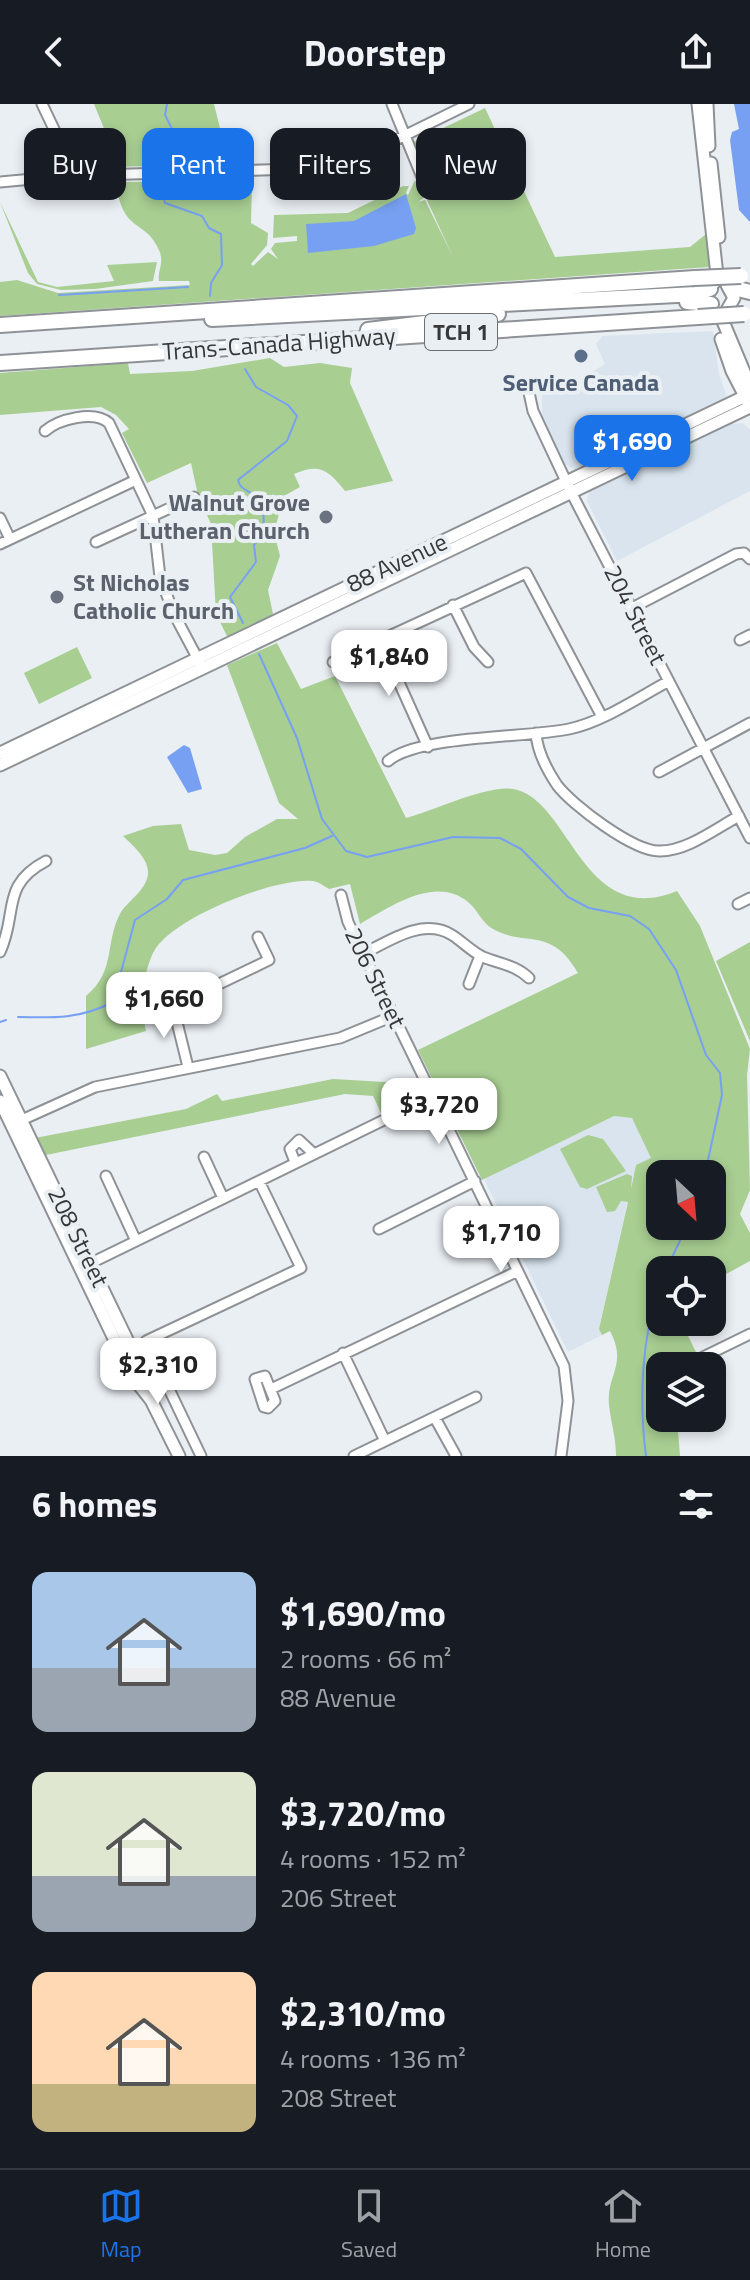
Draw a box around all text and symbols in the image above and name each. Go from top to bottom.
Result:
text: Doorstep [304,25,446,80]
icon: back [32,30,76,74]
icon: share [674,30,718,74]
chip: Buy [24,128,126,200]
chip: Rent [142,128,254,200]
chip: Filters [270,128,400,200]
chip: New [416,128,526,200]
road number: TCH 1 [425,314,497,350]
street label: Trans-Canada Highway [161,317,397,369]
marker: Service Canada [572,347,590,365]
place label: Service Canada [503,364,659,400]
pin: $1,690 [567,415,697,483]
text: $1,690 [592,421,672,460]
place label: Walnut Grove Lutheran Church [139,484,310,548]
marker: Walnut Grove Lutheran Church [317,508,335,526]
street label: 88 Avenue [340,523,453,601]
street label: 204 Street [595,558,677,671]
place label: St Nicholas Catholic Church [73,564,234,628]
marker: St Nicholas Catholic Church [48,588,66,606]
pin: $1,840 [324,630,454,698]
text: $1,840 [349,636,429,675]
street label: 206 Street [336,921,416,1034]
pin: $1,660 [99,972,229,1040]
text: $1,660 [124,978,204,1017]
pin: $3,720 [374,1078,504,1146]
text: $3,720 [399,1084,479,1123]
north arrow [646,1160,726,1240]
map controls [646,1160,726,1432]
street label: 208 Street [39,1180,119,1293]
pin: $1,710 [436,1206,566,1274]
text: $1,710 [461,1212,541,1251]
button: locate [646,1256,726,1336]
pin: $2,310 [93,1338,223,1406]
text: $2,310 [118,1344,198,1383]
button: layers [646,1352,726,1432]
text: 6 homes [32,1478,157,1530]
icon: filters [674,1482,718,1526]
text: $1,690/mo [280,1587,446,1639]
icon: home [96,1604,192,1700]
text: 2 rooms · 66 m² [280,1639,451,1678]
text: 88 Avenue [280,1678,396,1717]
text: $3,720/mo [280,1787,446,1839]
icon: home [96,1804,192,1900]
text: 4 rooms · 152 m² [280,1839,466,1878]
text: 206 Street [280,1878,396,1917]
text: $2,310/mo [280,1987,446,2039]
icon: home [96,2004,192,2100]
text: 4 rooms · 136 m² [280,2039,466,2078]
text: 208 Street [280,2078,396,2117]
tab: Map [99,2184,143,2266]
tab: Saved [341,2184,397,2266]
tab: Home [595,2184,651,2266]

